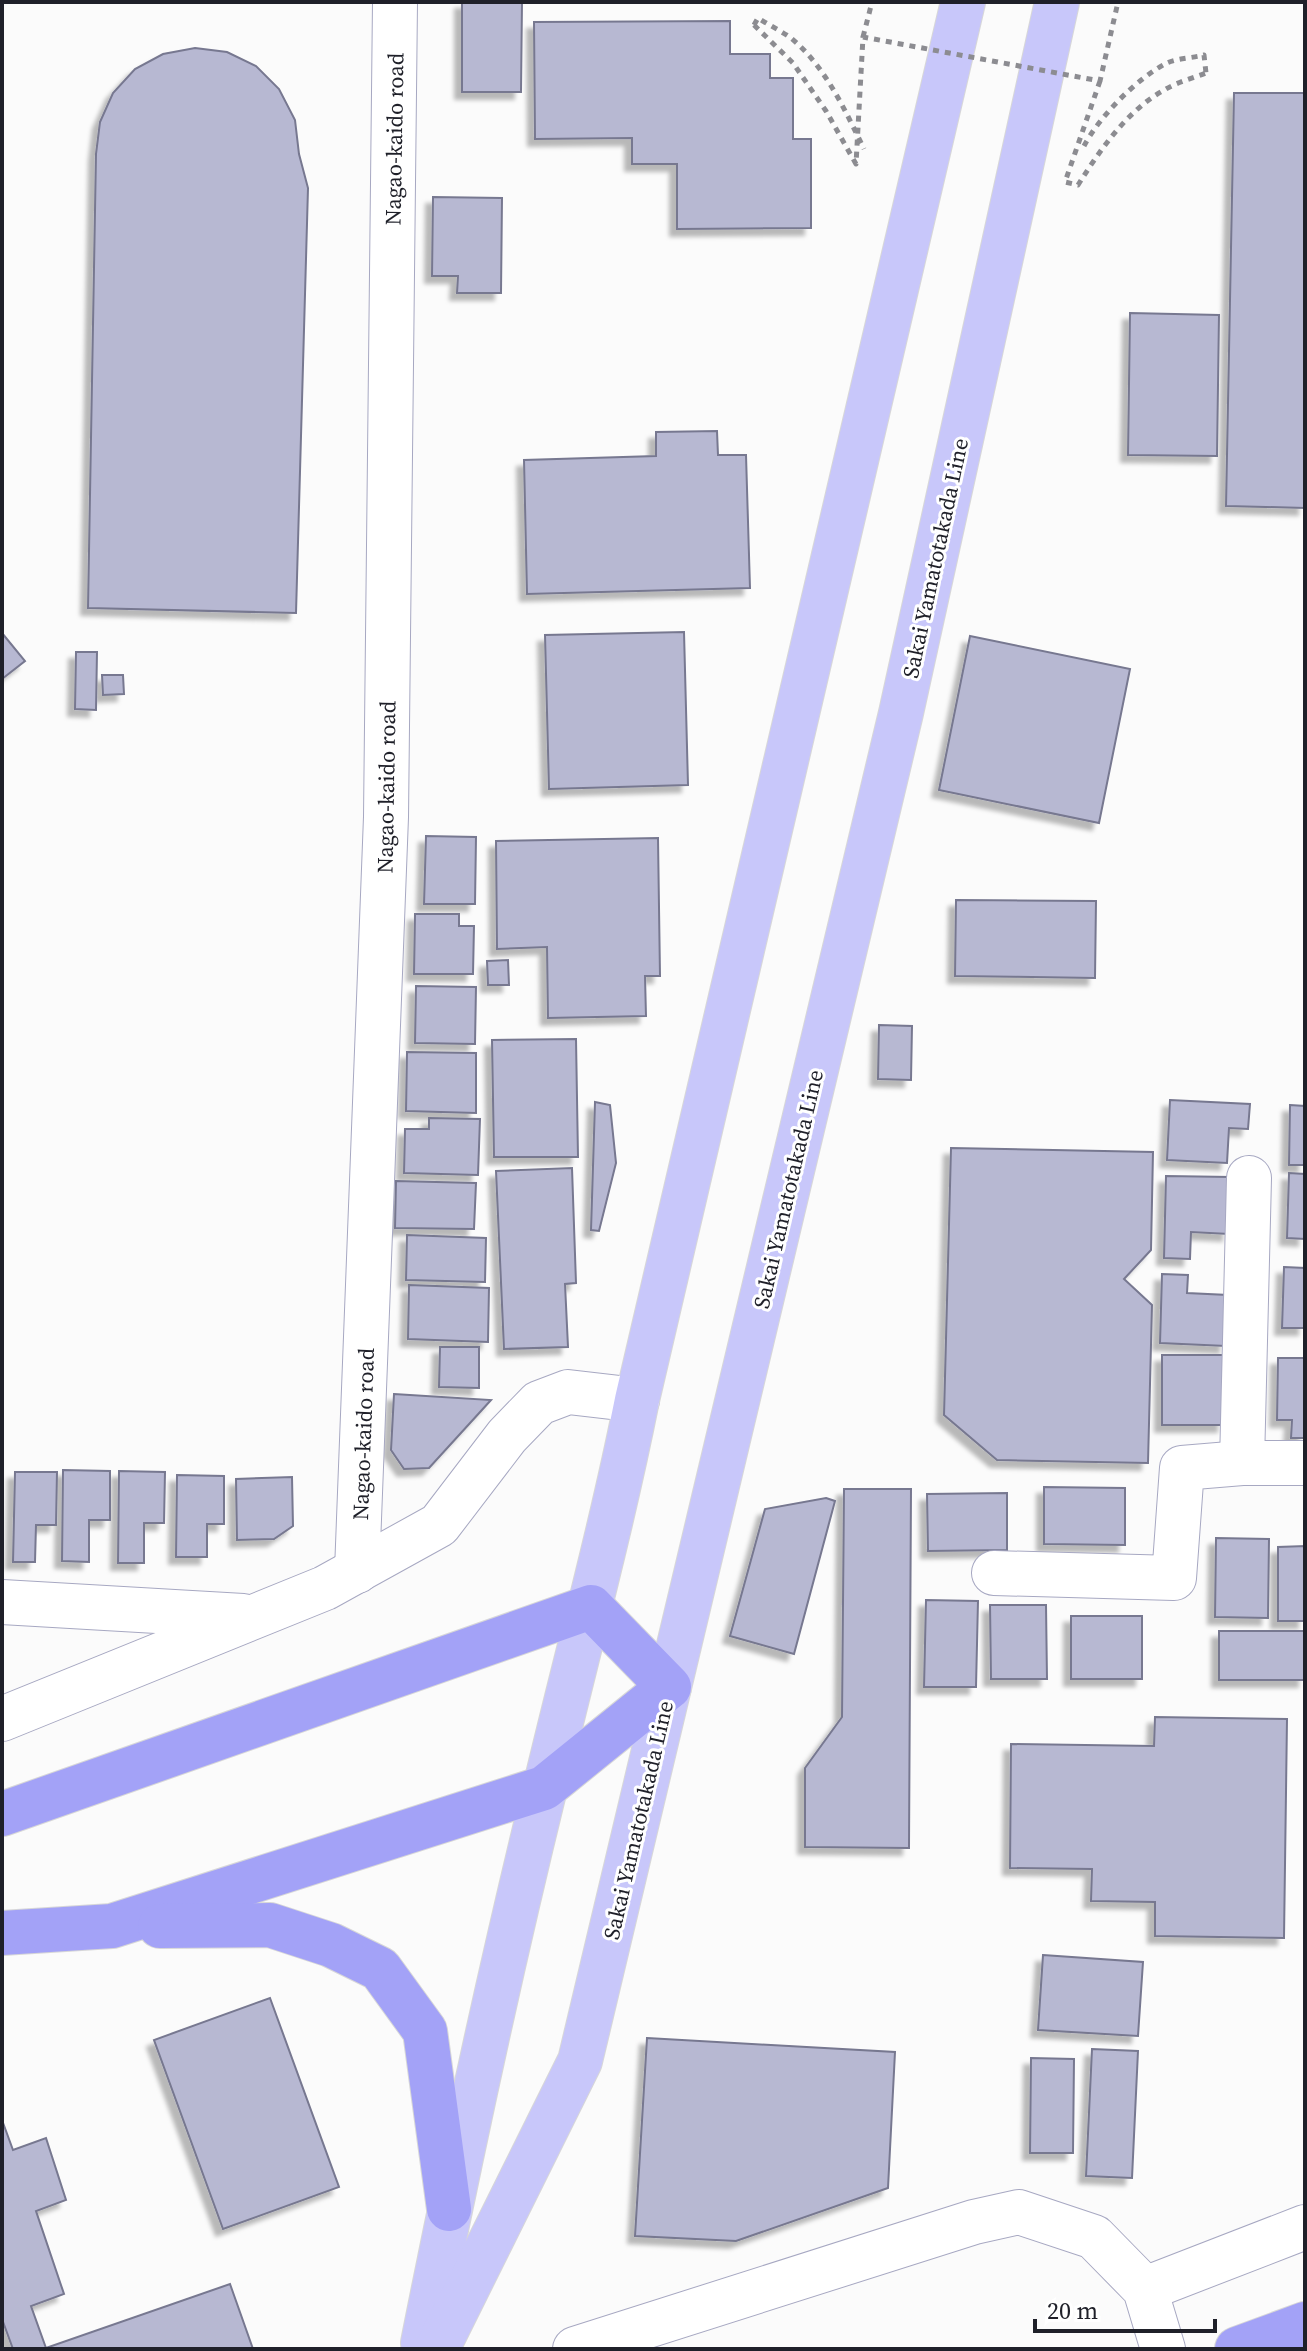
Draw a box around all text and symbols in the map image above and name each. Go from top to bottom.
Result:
street label: Nagao-kaido road [377,52,411,226]
street label: Sakai Yamatotakada Line [895,435,975,681]
street label: Nagao-kaido road [369,700,403,874]
street label: Sakai Yamatotakada Line [746,1067,830,1311]
street label: Nagao-kaido road [345,1347,381,1521]
street label: Sakai Yamatotakada Line [596,1698,680,1942]
scale bar [1035,2283,1215,2333]
text: 20 m [1047,2294,1098,2327]

